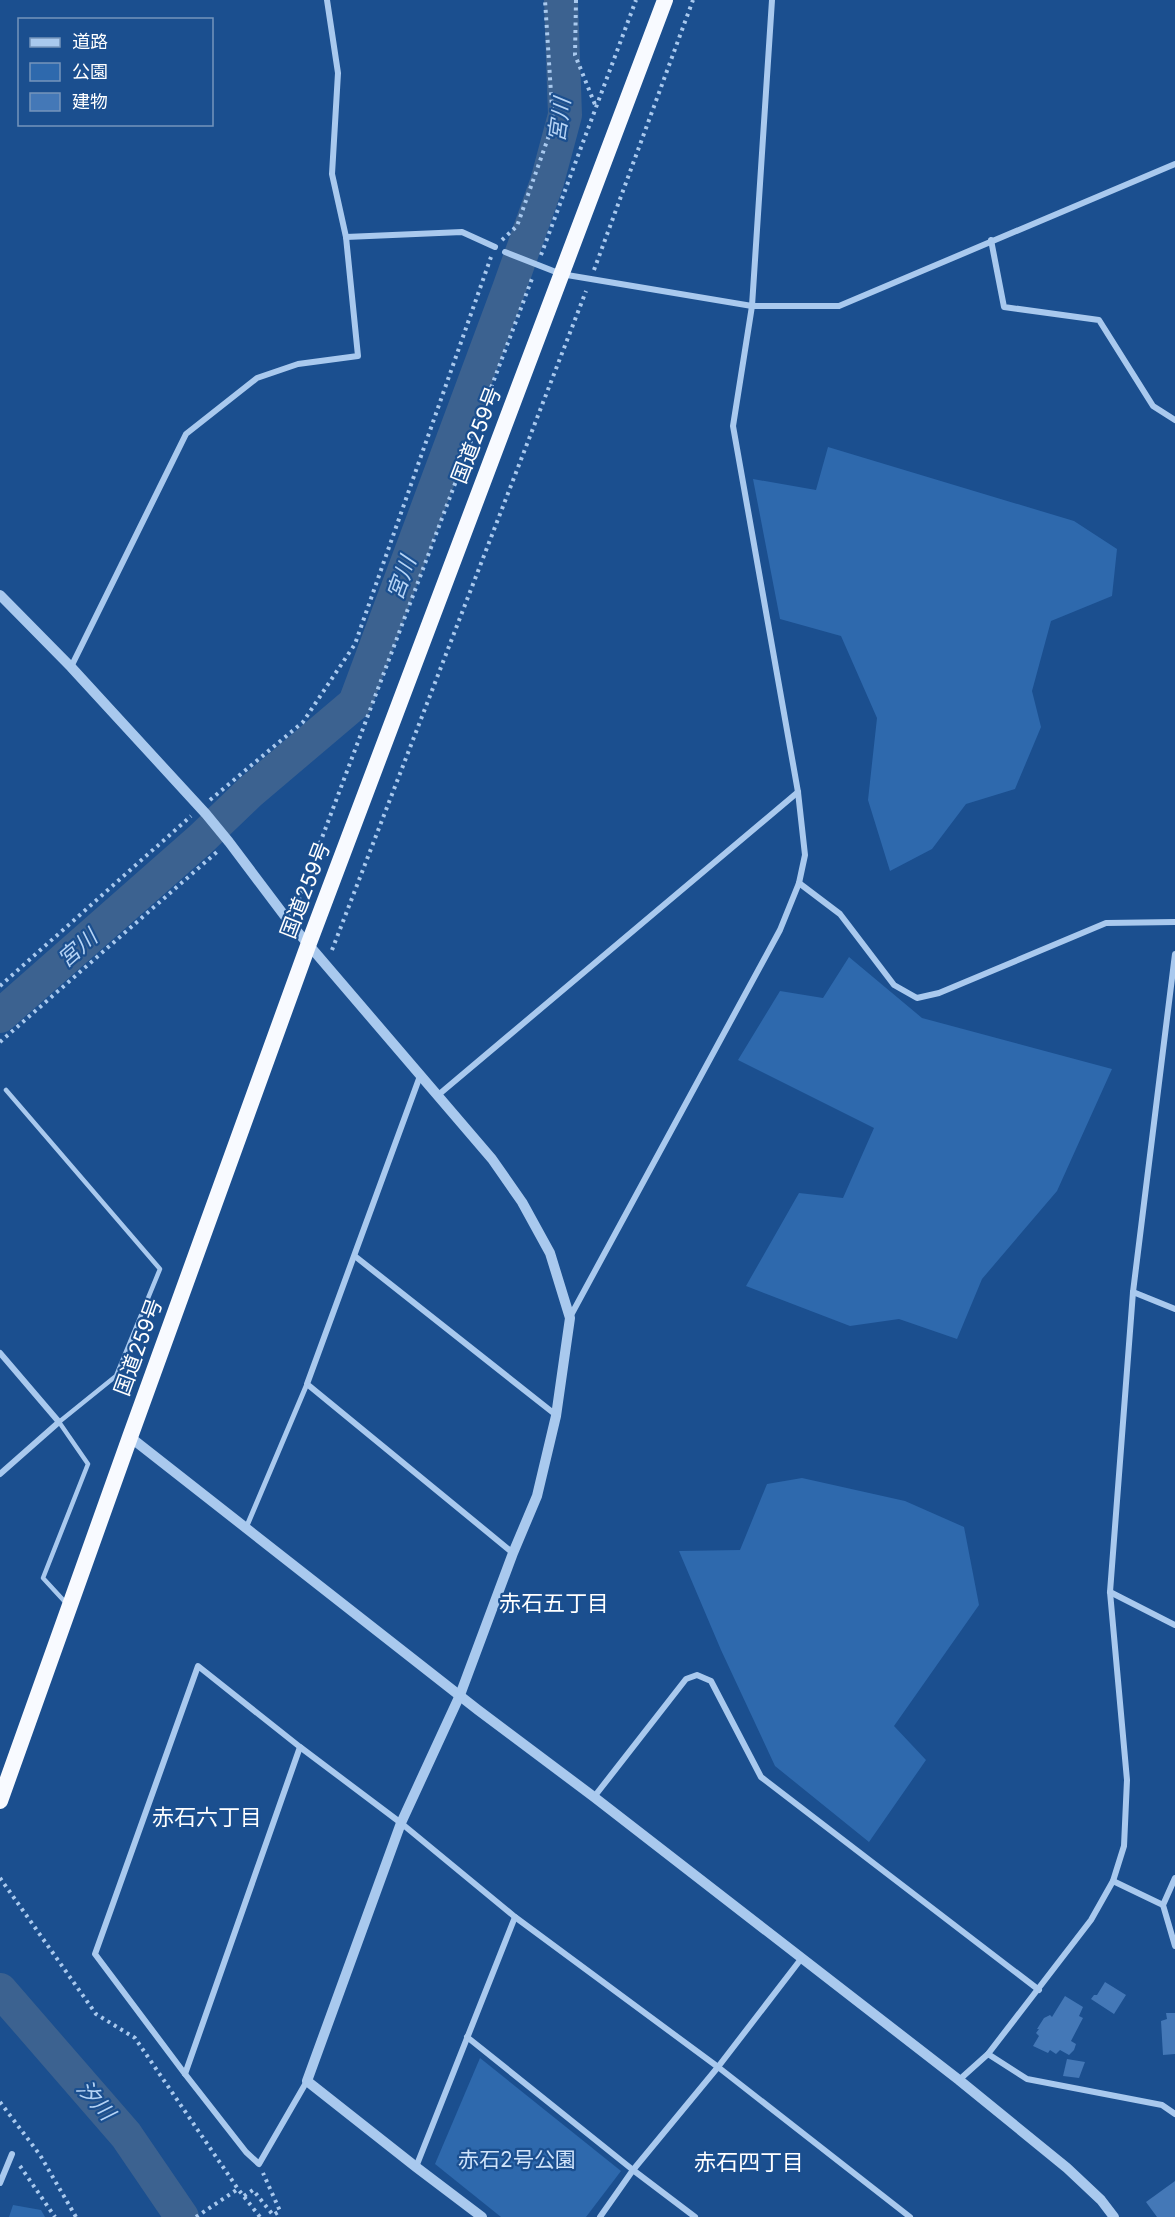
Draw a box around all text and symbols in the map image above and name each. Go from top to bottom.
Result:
legend [18,18,213,126]
text: 道路 [72,31,108,52]
text: 公園 [72,61,108,82]
text: 建物 [72,91,108,112]
water label: 宮川 [543,94,575,144]
street label: 国道259号 [446,383,506,487]
water label: 宮川 [381,551,421,603]
street label: 国道259号 [275,838,335,942]
water label: 宮川 [52,922,104,972]
street label: 国道259号 [109,1295,167,1399]
district label: 赤石五丁目 [499,1590,609,1616]
district label: 赤石六丁目 [152,1804,262,1830]
water label: 汐川 [72,2075,122,2127]
park label: 赤石2号公園 [458,2147,576,2172]
district label: 赤石四丁目 [694,2149,804,2175]

